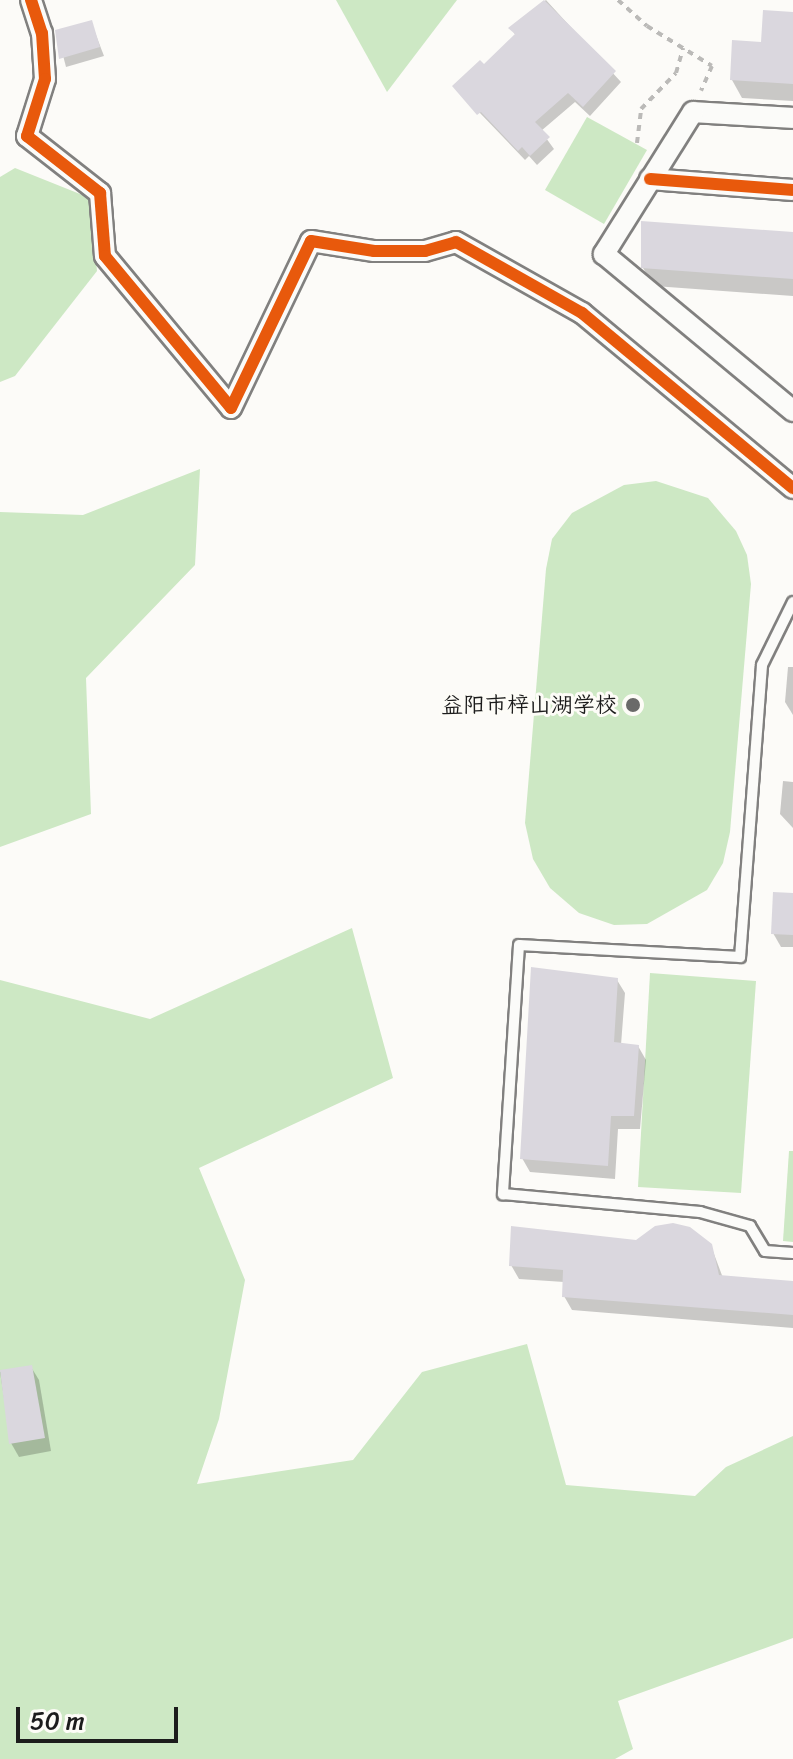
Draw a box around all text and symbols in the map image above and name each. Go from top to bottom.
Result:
place label: 益阳市梓山湖学校 [441,692,617,718]
marker: 益阳市梓山湖学校 [624,696,642,714]
scale bar [20,1691,182,1741]
text: 50 m [30,1700,85,1742]

